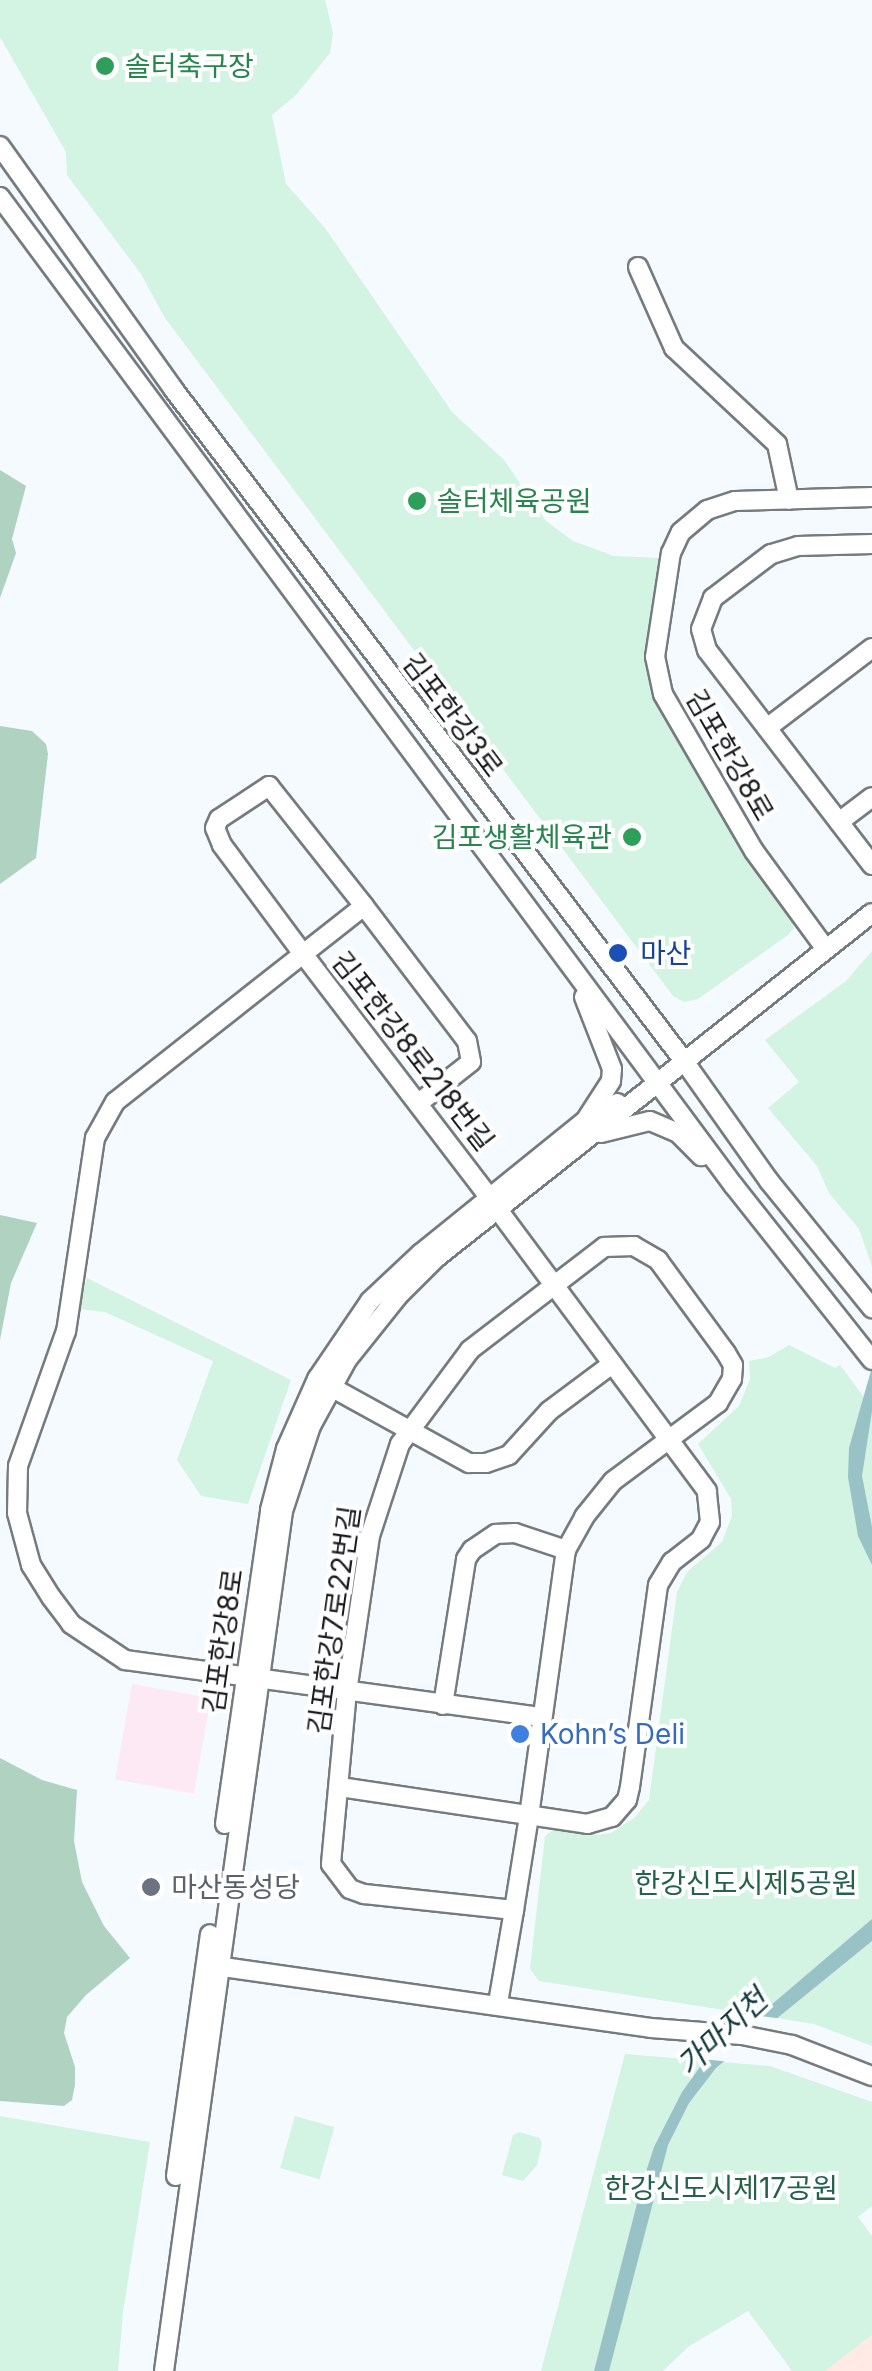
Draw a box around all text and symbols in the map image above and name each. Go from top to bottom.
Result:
place label: 솔터축구장 [125,49,254,83]
marker: 솔터축구장 [94,55,116,77]
place label: 솔터체육공원 [437,484,592,518]
marker: 솔터체육공원 [406,490,428,512]
street label: 김포한강3로 [396,647,510,783]
street label: 김포한강8로 [679,683,781,827]
place label: 김포생활체육관 [432,820,612,854]
marker: 김포생활체육관 [621,826,643,848]
place label: 마산 [640,936,692,970]
marker: 마산 [605,940,631,966]
street label: 김포한강8로218번길 [325,945,501,1157]
street label: 김포한강7로22번길 [301,1504,367,1736]
street label: 김포한강8로 [196,1566,250,1716]
place label: Kohn’s Deli [540,1717,685,1751]
marker: Kohn’s Deli [509,1723,531,1745]
park label: 한강신도시제5공원 [634,1866,858,1900]
place label: 마산동성당 [171,1870,300,1904]
marker: 마산동성당 [140,1876,162,1898]
water label: 가마지천 [669,1981,775,2083]
park label: 한강신도시제17공원 [604,2171,838,2205]

